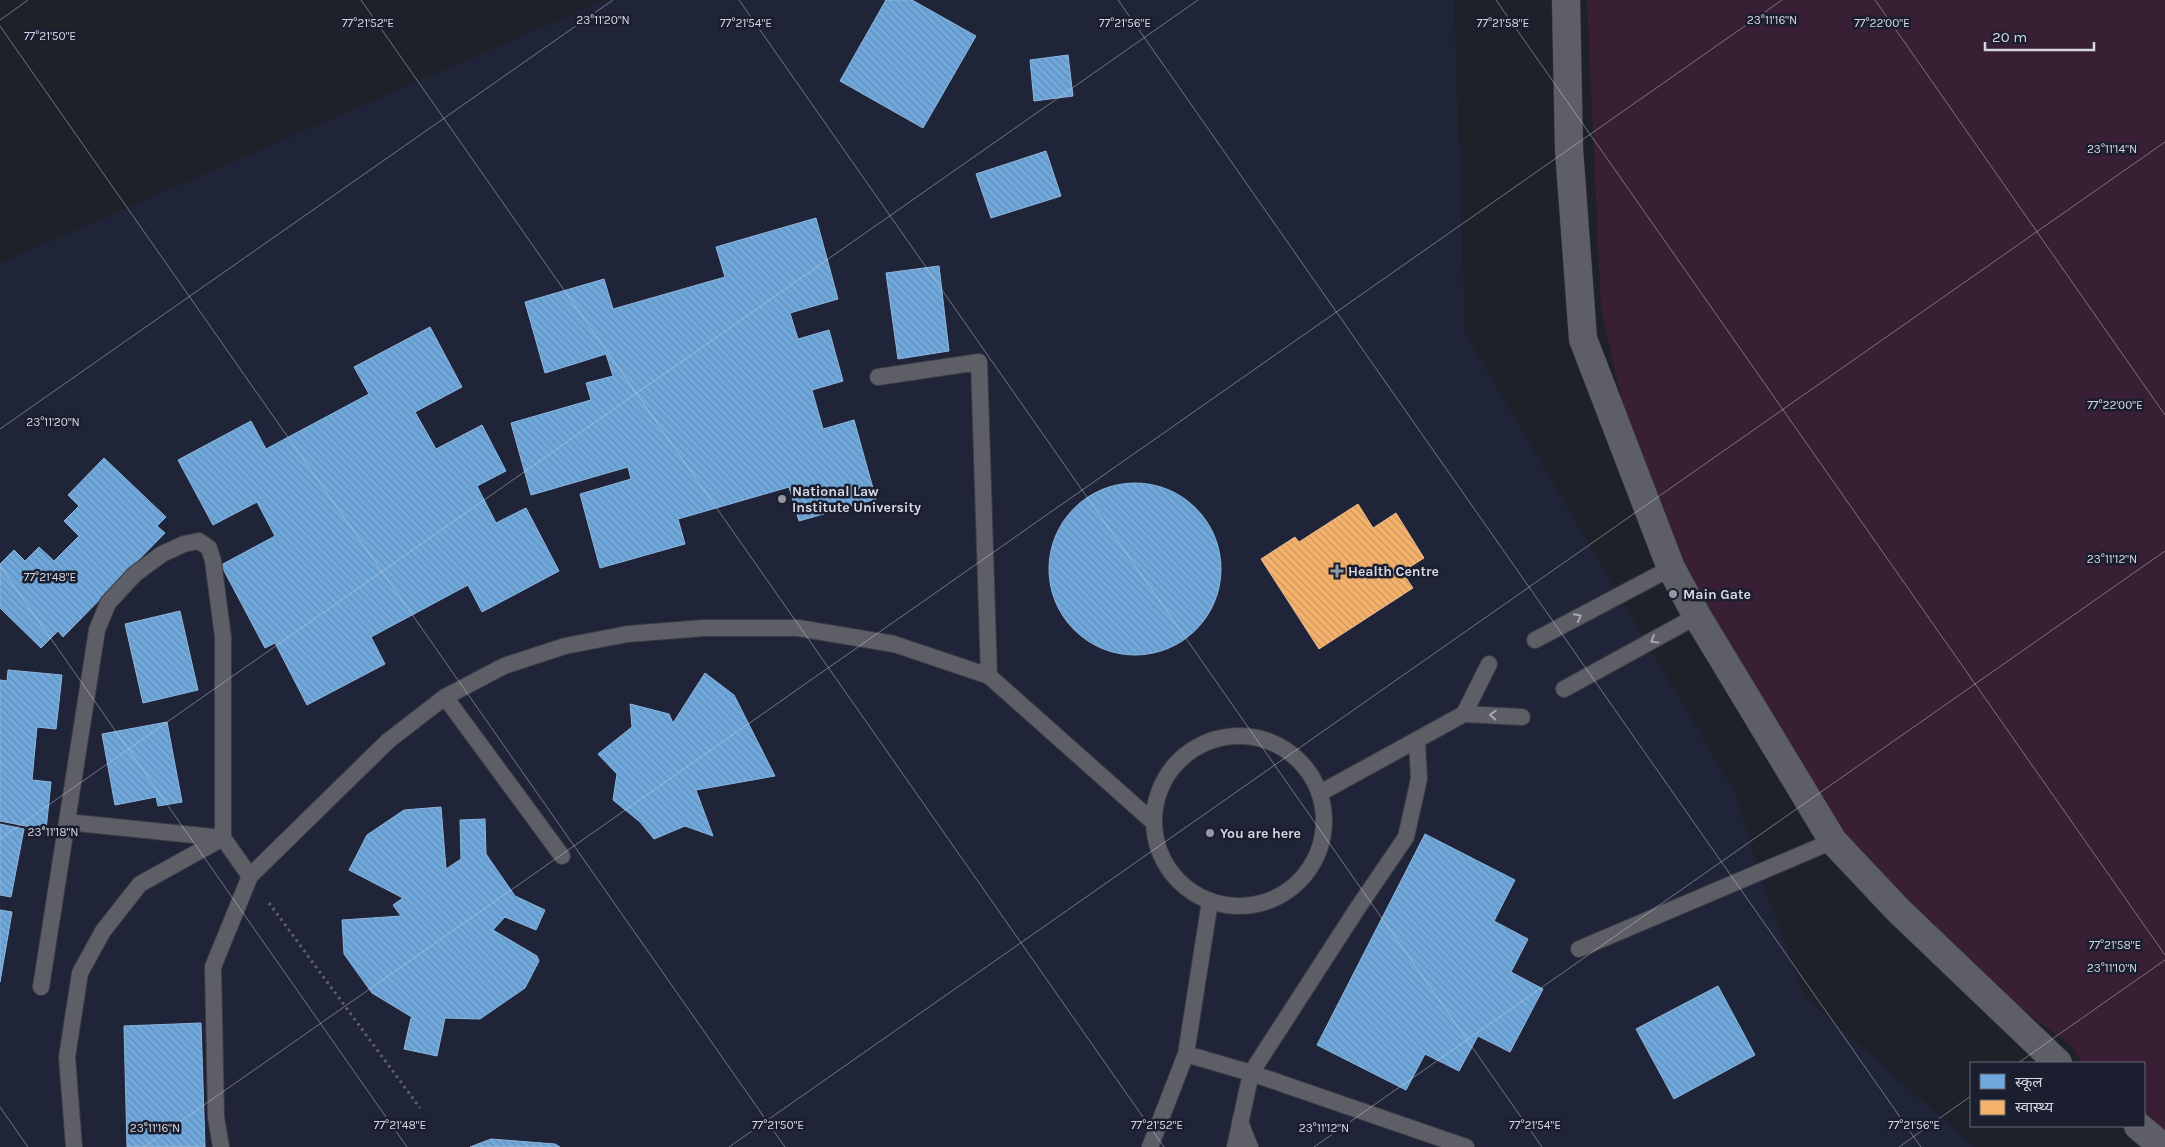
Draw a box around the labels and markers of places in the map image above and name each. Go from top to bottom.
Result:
place label: National Law Institute University [792,483,921,516]
marker: National Law Institute University [776,493,788,505]
place label: Health Centre [1348,563,1439,580]
marker: Health Centre [1330,564,1344,578]
place label: Main Gate [1683,586,1751,603]
marker: Main Gate [1667,588,1679,600]
place label: You are here [1220,825,1301,842]
marker: You are here [1204,827,1216,839]

